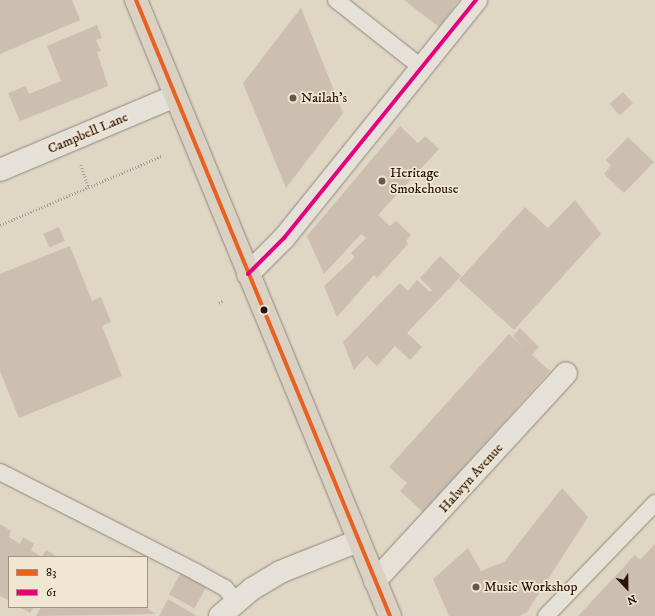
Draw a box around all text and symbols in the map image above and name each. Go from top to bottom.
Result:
place label: Nailah’s [301,90,347,106]
marker: Nailah’s [288,93,298,103]
street label: Campbell Lane [45,109,131,157]
place label: Heritage Smokehouse [390,165,459,198]
marker: Heritage Smokehouse [377,176,387,186]
unlabelled marker [259,305,269,315]
street label: Halwyn Avenue [435,440,507,516]
legend [8,556,148,608]
text: 83 [46,565,56,580]
north arrow [607,568,647,608]
place label: Music Workshop [484,579,577,595]
marker: Music Workshop [471,582,481,592]
text: 61 [46,585,57,600]
text: N [625,591,638,607]

